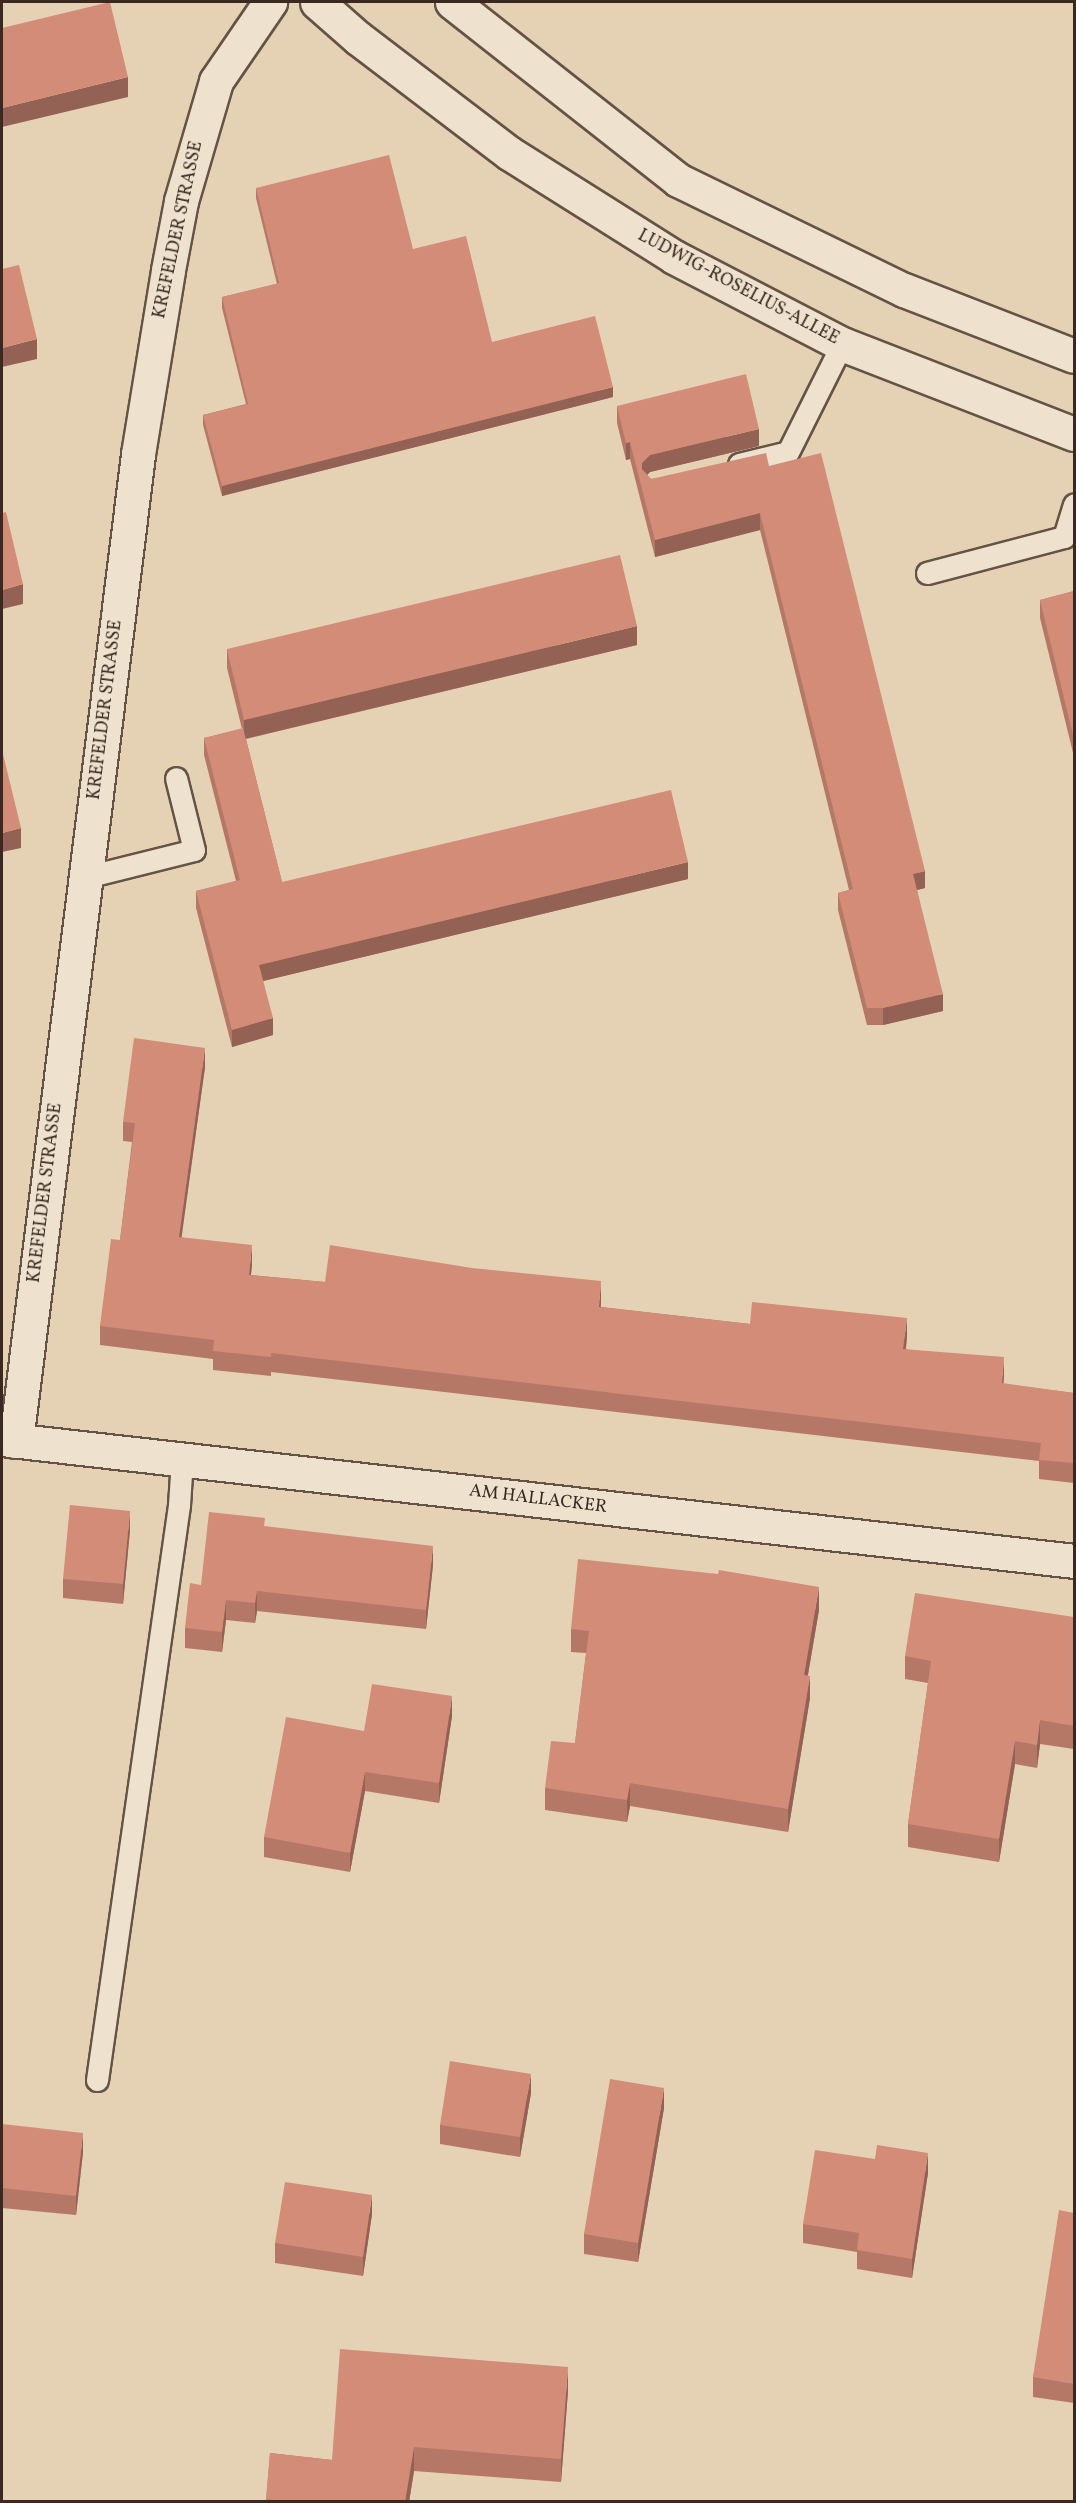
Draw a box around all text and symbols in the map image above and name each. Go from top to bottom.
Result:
street label: KREFELDER STRASSE [150,139,208,321]
street label: LUDWIG-ROSELIUS-ALLEE [633,226,843,350]
street label: KREFELDER STRASSE [84,619,128,801]
street label: KREFELDER STRASSE [24,1102,68,1284]
street label: AM HALLACKER [468,1481,608,1519]

